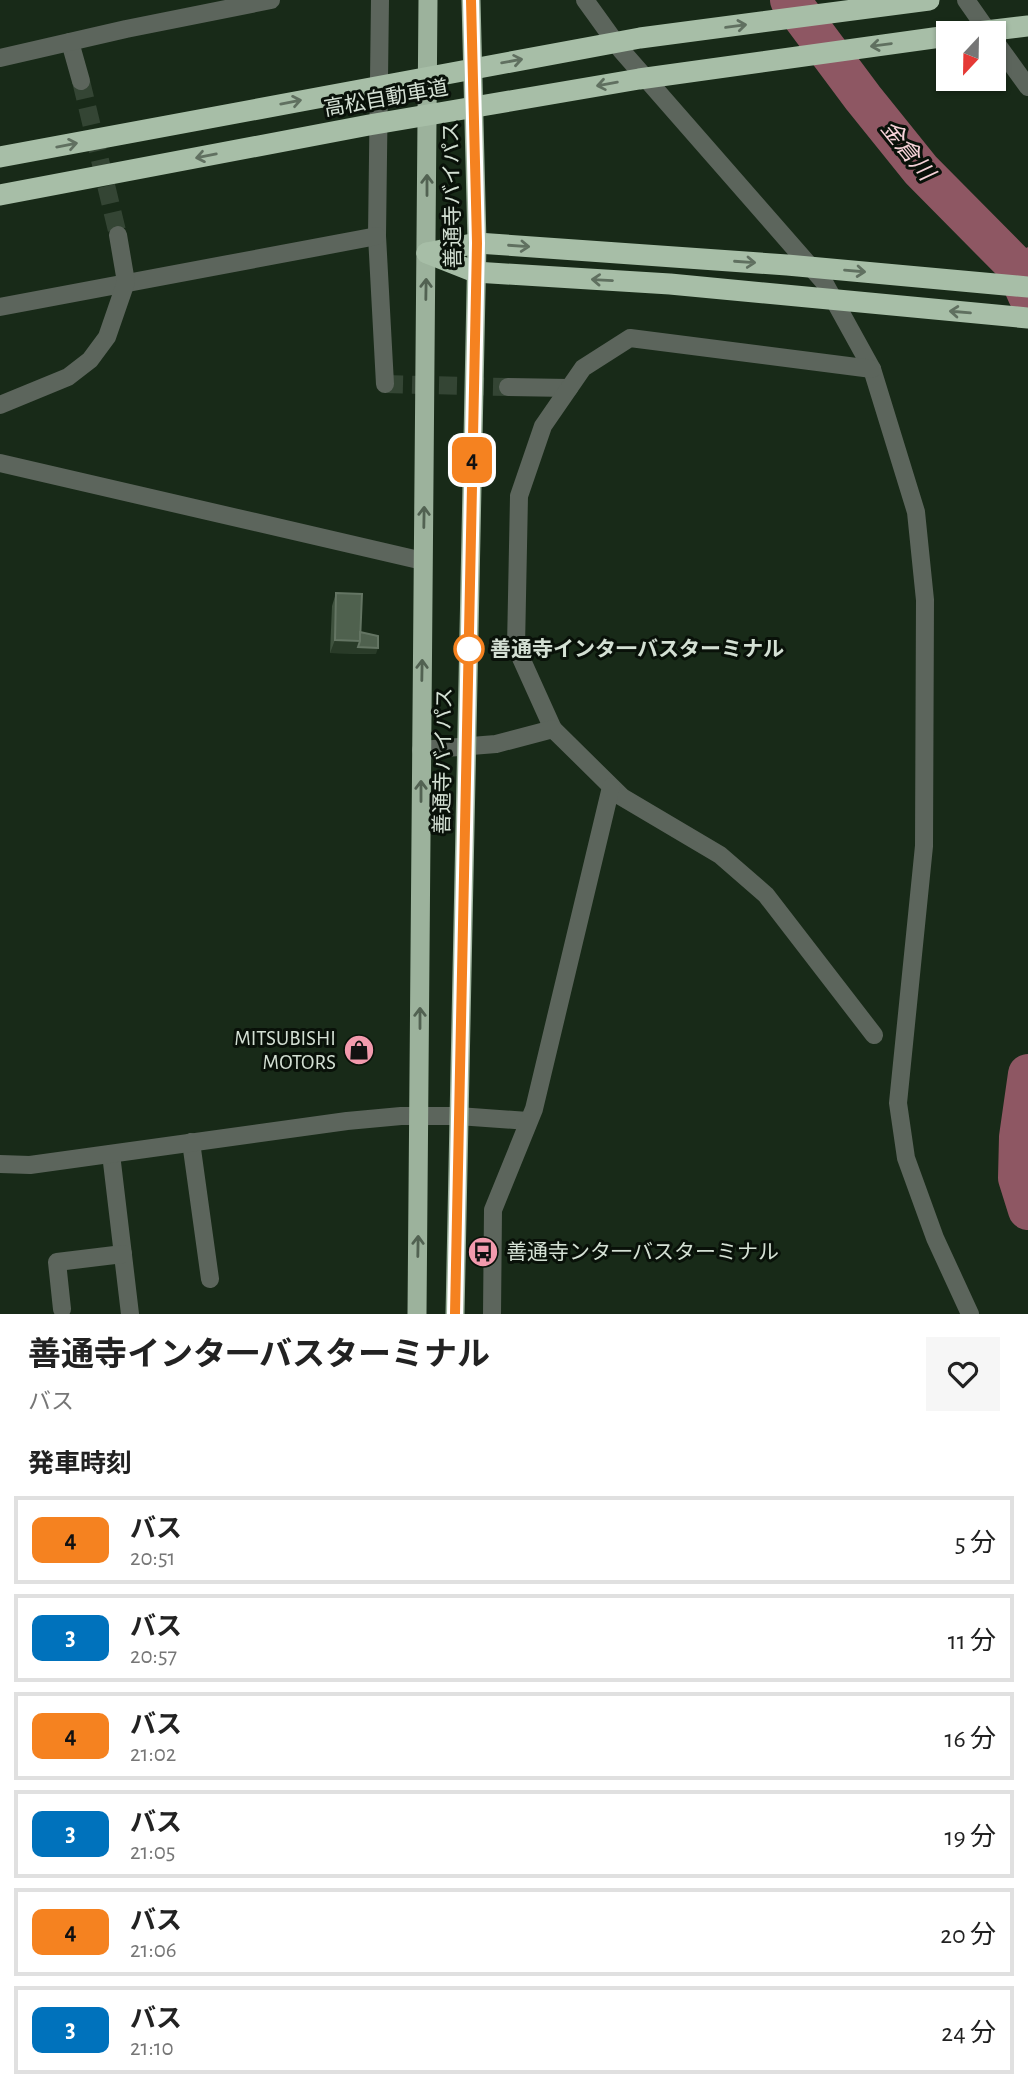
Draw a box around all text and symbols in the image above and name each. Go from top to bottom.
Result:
one-way arrow [724,19,747,32]
north arrow [936,21,1006,91]
map controls [936,21,1006,91]
one-way arrow [870,39,893,52]
one-way arrow [500,54,522,68]
street label: 高松自動車道 [322,76,450,120]
one-way arrow [596,78,619,92]
one-way arrow [279,95,301,108]
water label: 金倉川 [876,116,941,187]
street label: 善通寺バイパス [440,122,464,268]
one-way arrow [55,137,78,151]
one-way arrow [195,150,218,163]
one-way arrow [420,173,434,196]
one-way arrow [507,240,529,253]
one-way arrow [734,256,756,269]
one-way arrow [843,265,866,278]
one-way arrow [590,273,613,286]
one-way arrow [420,278,433,301]
one-way arrow [949,305,972,318]
line badge: 4 [449,437,495,483]
text: 4 [466,448,478,472]
one-way arrow [417,506,430,529]
marker: 善通寺インタ一バスターミナル [454,634,484,664]
place label: 善通寺インタ一バスターミナル [490,638,784,660]
one-way arrow [415,659,429,682]
street label: 善通寺バイパス [431,688,455,834]
one-way arrow [414,780,428,803]
one-way arrow [413,1007,427,1030]
place label: MITSUBISHI MOTORS [234,1028,336,1073]
shop icon: MITSUBISHI MOTORS [342,1033,376,1067]
one-way arrow [411,1235,425,1258]
bus stop icon: 善通寺ンタ一バスターミナル [466,1235,500,1269]
place label: 善通寺ンタ一バスターミナル [506,1241,779,1263]
button: heart [926,1337,1000,1411]
text: 善通寺インタ一バスターミナル [28,1339,490,1372]
text: バス [28,1391,74,1414]
text: 発車時刻 [28,1451,132,1477]
text: バス [130,1516,182,1542]
text: 4 [64,1528,77,1552]
text: 5 分 [955,1530,996,1556]
text: 20:51 [130,1547,175,1570]
text: バス [130,1614,182,1640]
text: 3 [65,1626,76,1650]
text: 11 分 [948,1628,996,1654]
text: 20:57 [130,1645,177,1668]
text: バス [130,1712,182,1738]
text: 4 [64,1724,77,1748]
text: 16 分 [945,1726,996,1752]
text: 21:02 [130,1743,176,1766]
text: バス [130,1810,182,1836]
text: 3 [65,1822,76,1846]
text: 19 分 [945,1824,996,1850]
text: 21:05 [130,1841,175,1864]
text: バス [130,1908,182,1934]
text: 4 [64,1920,77,1944]
text: 20 分 [940,1922,996,1948]
text: 21:06 [130,1939,177,1962]
text: バス [130,2006,182,2032]
text: 3 [65,2018,76,2042]
text: 24 分 [941,2020,996,2046]
text: 21:10 [130,2037,174,2060]

